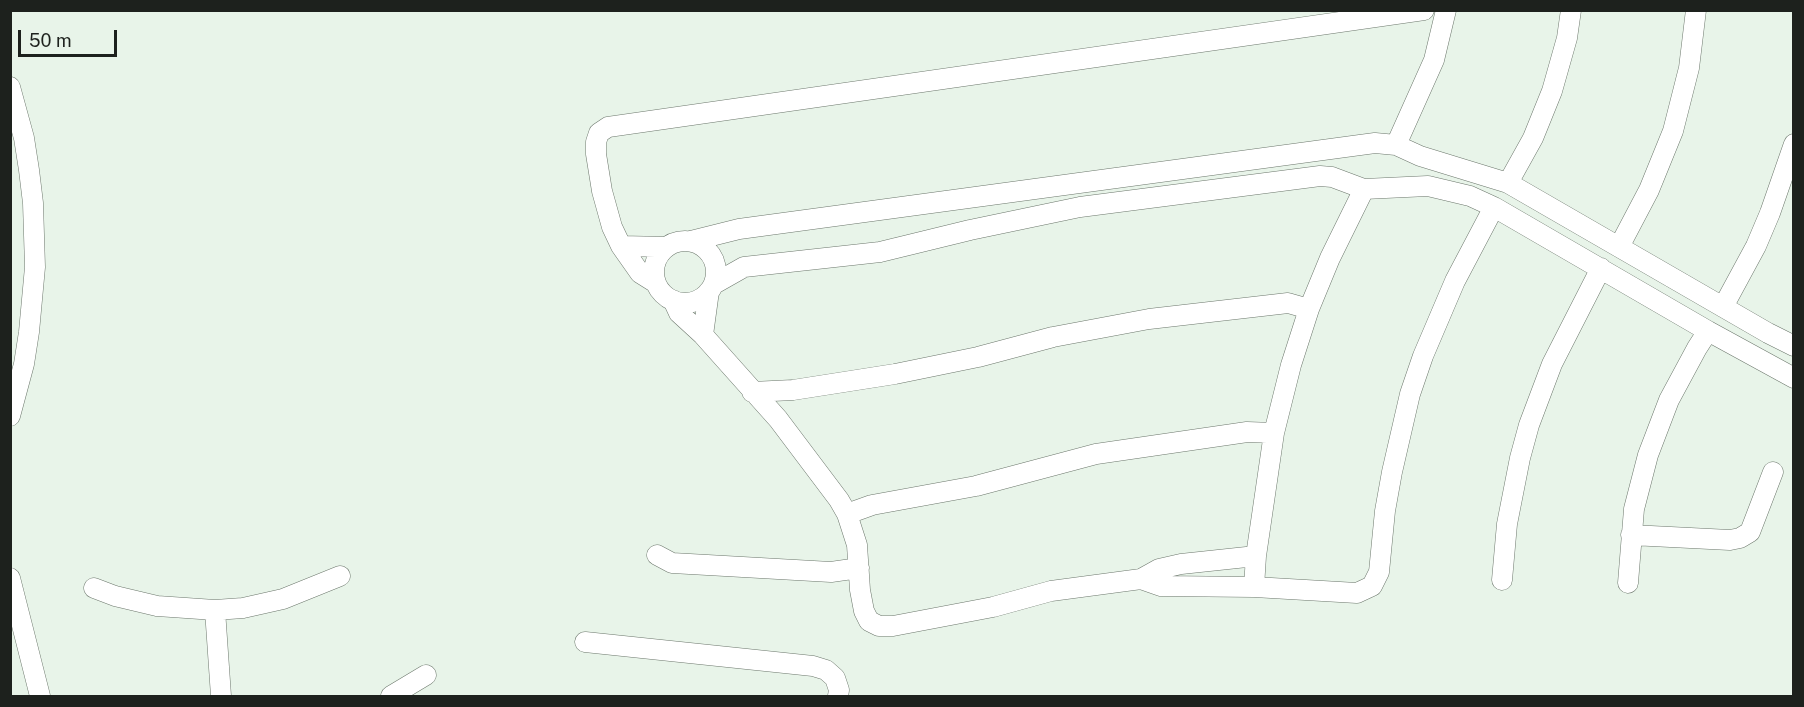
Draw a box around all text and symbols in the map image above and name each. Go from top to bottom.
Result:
scale bar [21,18,120,56]
text: 50 m [29,30,72,51]

